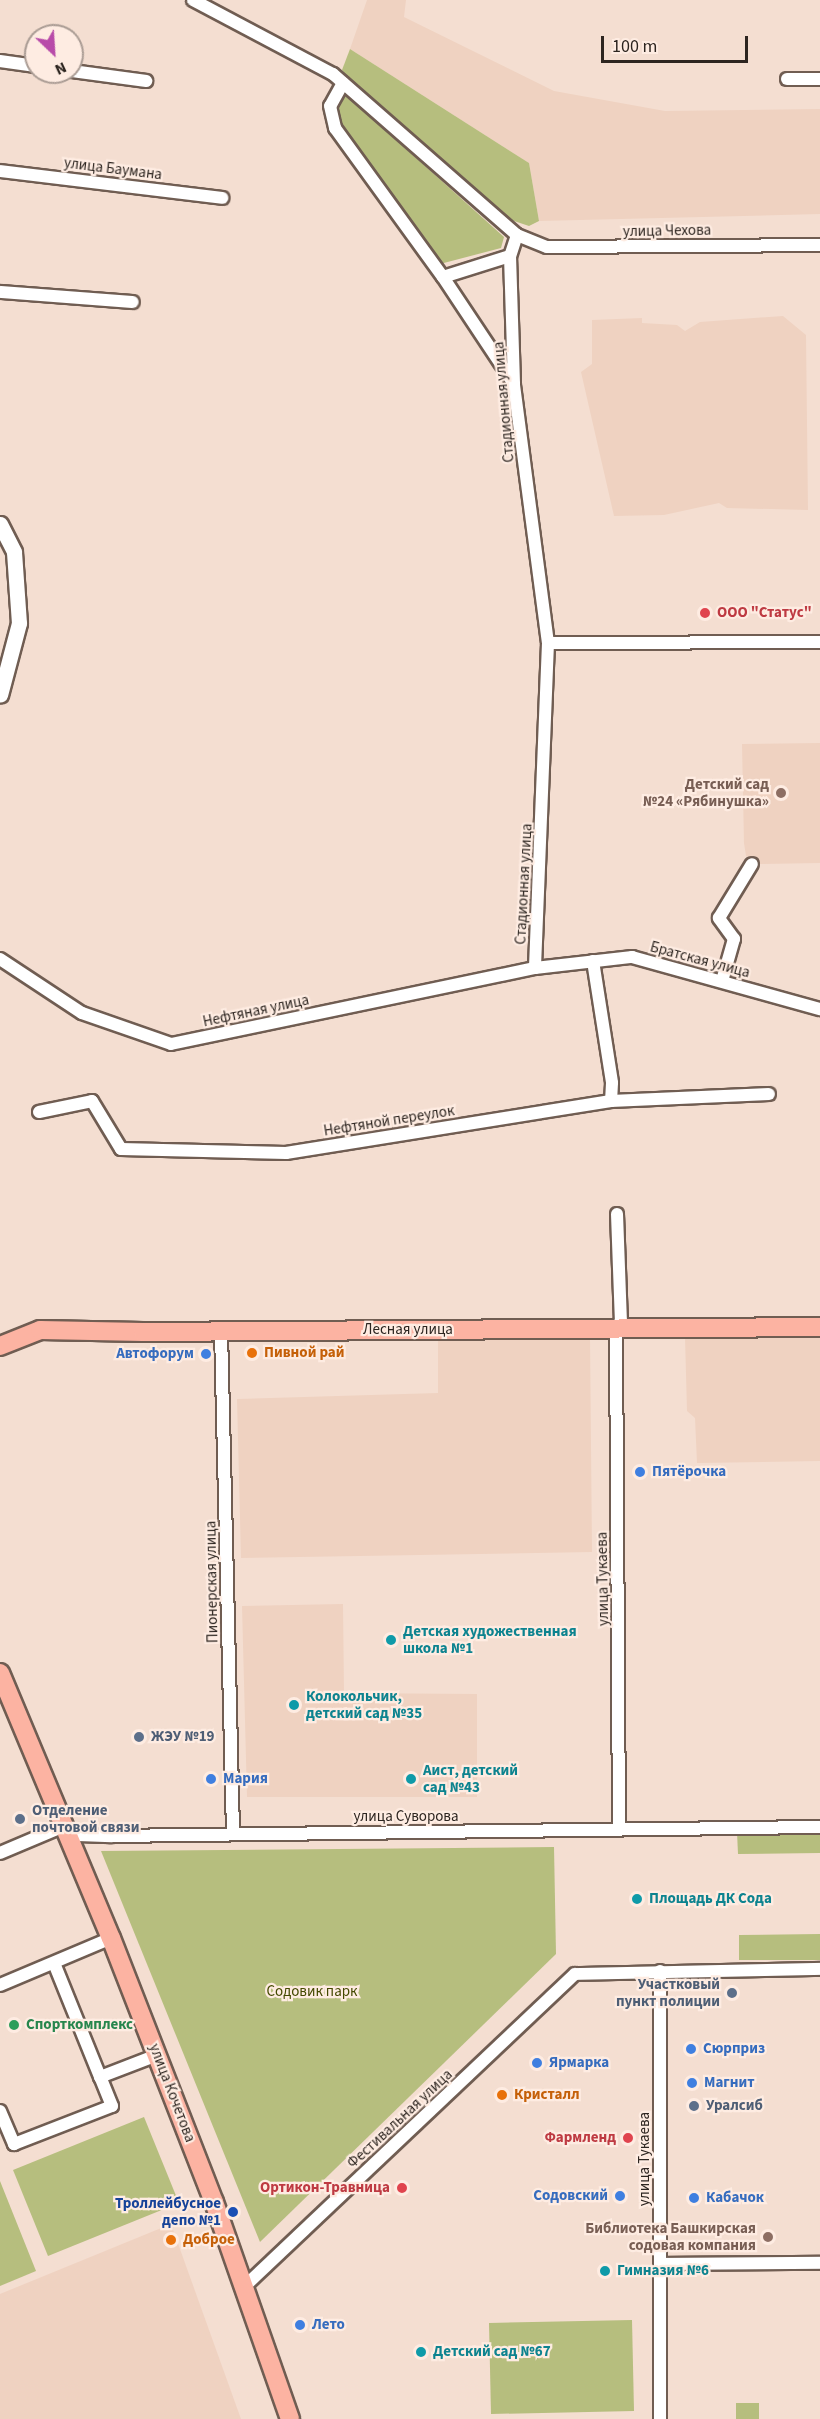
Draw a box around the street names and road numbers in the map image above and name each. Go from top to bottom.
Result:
street label: улица Баумана [63,154,163,184]
street label: улица Чехова [623,221,711,241]
street label: Стадионная улица [490,341,518,463]
street label: Стадионная улица [512,823,536,945]
street label: Братская улица [648,938,752,982]
street label: Нефтяная улица [201,991,311,1031]
street label: Нефтяной переулок [322,1102,456,1140]
street label: Лесная улица [363,1321,453,1339]
street label: Пионерская улица [202,1521,222,1643]
street label: улица Тукаева [593,1532,613,1626]
street label: улица Суворова [353,1808,459,1826]
street label: улица Кочетова [145,2041,199,2145]
street label: Фестивальная улица [344,2066,456,2172]
street label: улица Тукаева [636,2112,654,2206]

